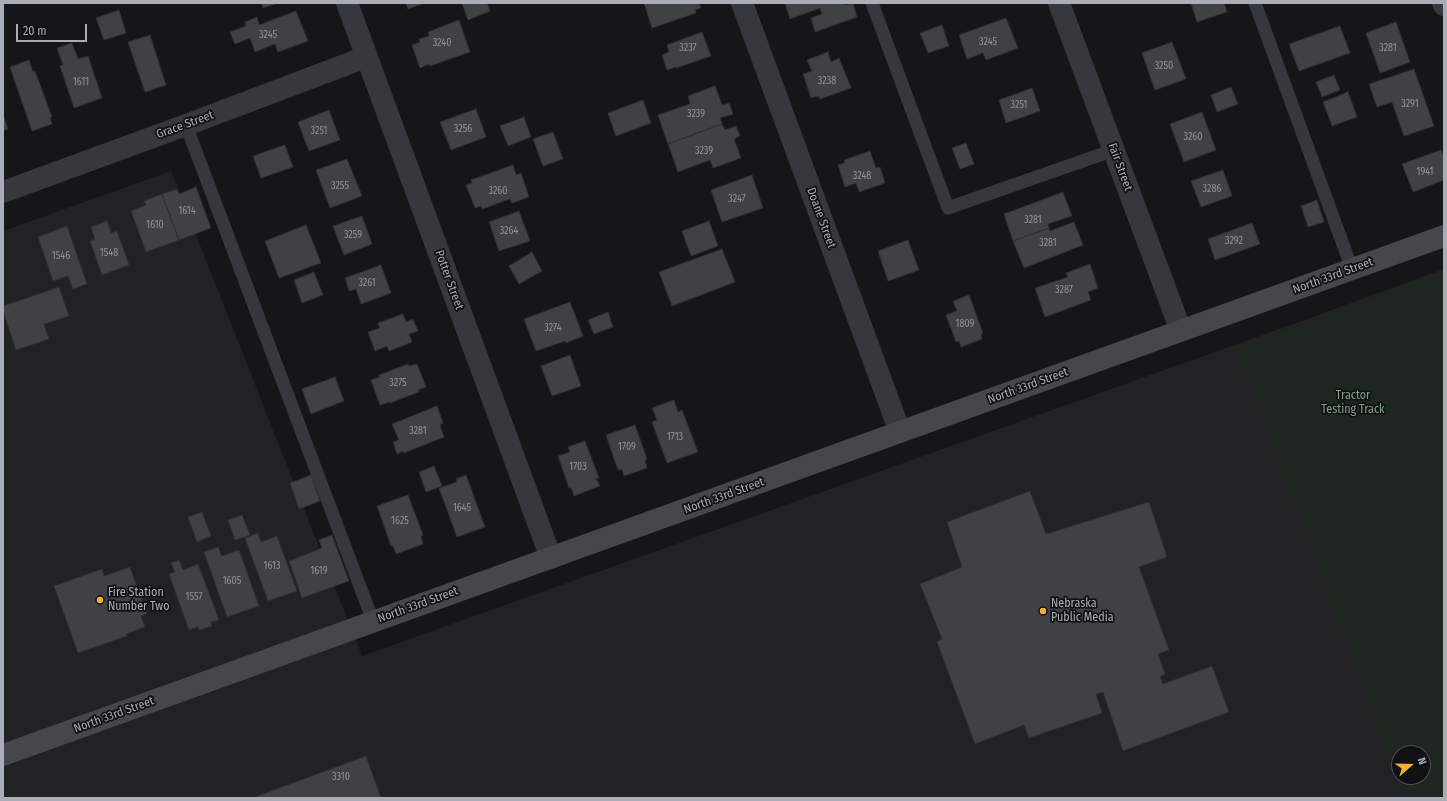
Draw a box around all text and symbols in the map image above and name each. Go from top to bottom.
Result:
scale bar [18,16,89,42]
text: 20 m [23,24,47,38]
house number: 3245 [259,29,277,41]
house number: 3245 [979,36,997,48]
house number: 3240 [433,37,451,49]
house number: 3237 [679,42,697,54]
house number: 3281 [1379,42,1397,54]
house number: 3250 [1155,60,1173,72]
house number: 3238 [818,75,836,87]
house number: 1611 [73,76,89,88]
house number: 3291 [1401,98,1419,110]
house number: 3251 [1011,99,1027,111]
street label: Grace Street [154,108,216,142]
house number: 3239 [687,108,705,120]
house number: 3256 [454,123,472,135]
house number: 3251 [311,125,327,137]
house number: 3260 [1183,131,1203,143]
street label: Fair Street [1105,141,1135,193]
house number: 3239 [695,145,713,157]
house number: 1941 [1417,166,1433,178]
house number: 3248 [853,170,871,182]
house number: 3255 [331,180,349,192]
house number: 3286 [1203,183,1221,195]
house number: 3260 [488,185,508,197]
street label: Doane Street [803,186,839,250]
house number: 3247 [728,193,746,205]
house number: 1614 [178,205,196,217]
house number: 3281 [1024,214,1042,226]
house number: 1610 [146,219,164,231]
house number: 3264 [500,225,518,237]
house number: 3259 [344,229,362,241]
house number: 3292 [1225,235,1243,247]
house number: 3281 [1039,237,1057,249]
house number: 1548 [100,247,118,259]
street label: Potter Street [432,248,466,312]
house number: 1546 [52,250,70,262]
street label: North 33rd Street [1291,255,1375,297]
house number: 3261 [358,277,376,289]
house number: 3287 [1055,284,1073,296]
house number: 1809 [956,318,974,330]
house number: 3274 [544,322,562,334]
street label: North 33rd Street [986,365,1070,407]
house number: 3275 [389,377,407,389]
park label: Tractor Testing Track [1321,389,1385,417]
house number: 3281 [409,425,427,437]
house number: 1713 [667,431,683,443]
house number: 1709 [618,441,636,453]
house number: 1703 [569,461,587,473]
street label: North 33rd Street [682,475,766,517]
house number: 1645 [453,502,471,514]
house number: 1625 [391,515,409,527]
house number: 1613 [264,560,280,572]
house number: 1619 [310,565,328,577]
house number: 1605 [223,575,241,587]
street label: North 33rd Street [376,584,460,626]
place label: Fire Station Number Two [108,586,169,614]
house number: 1557 [186,591,202,603]
marker: Fire Station Number Two [95,595,105,605]
place label: Nebraska Public Media [1051,597,1114,625]
marker: Nebraska Public Media [1038,606,1048,616]
street label: North 33rd Street [72,694,156,736]
north arrow [1391,745,1431,785]
text: N [1415,756,1429,766]
house number: 3310 [332,771,350,783]

